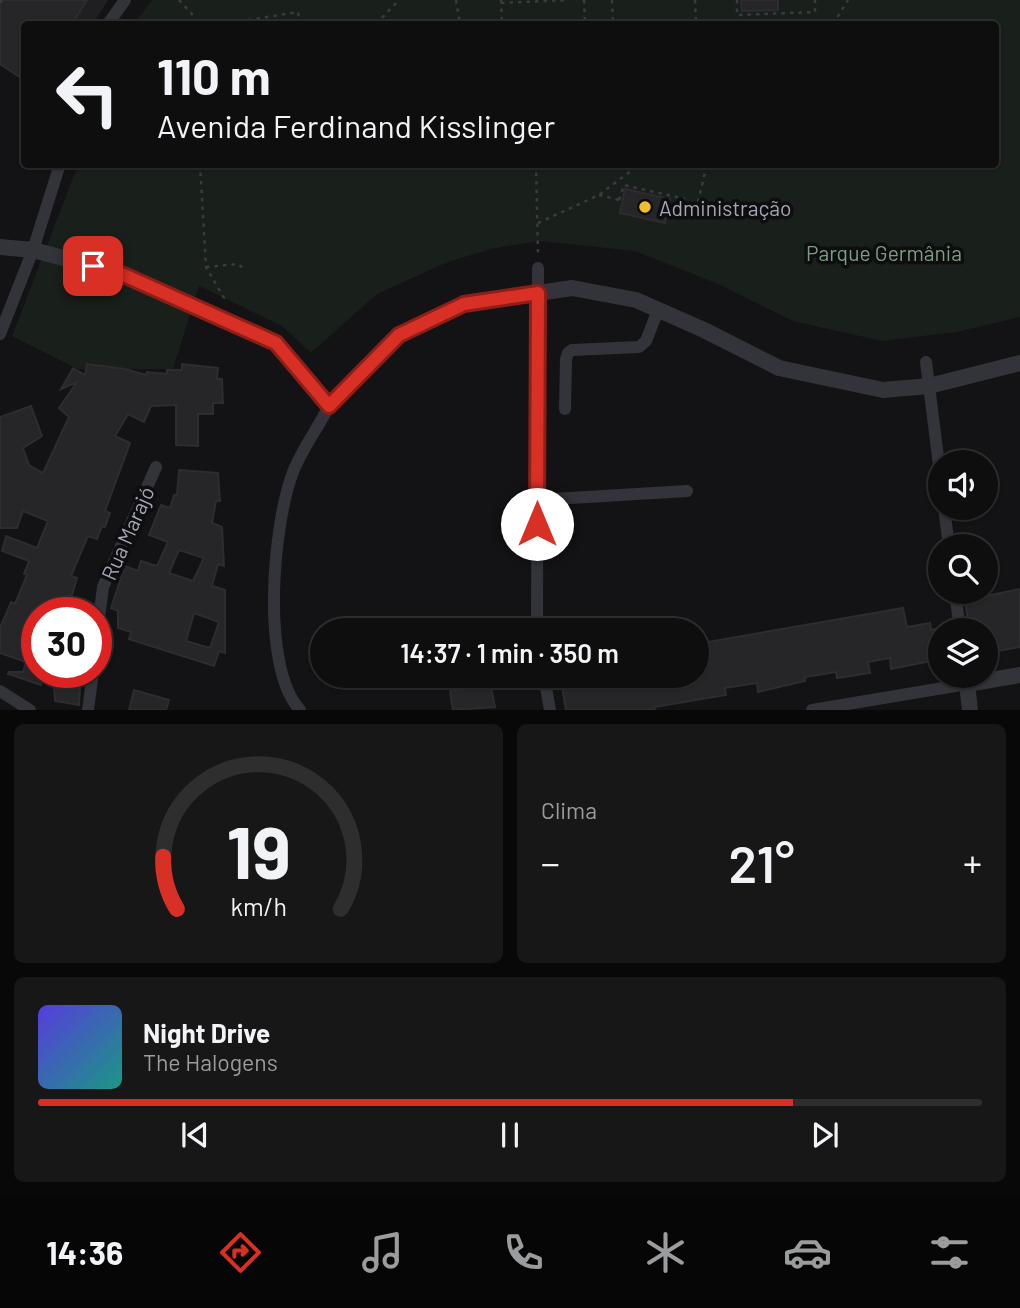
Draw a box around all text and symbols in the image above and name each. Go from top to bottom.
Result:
text: 110 m [157,46,271,105]
icon: left [42,49,133,140]
text: Avenida Ferdinand Kisslinger [157,106,555,144]
place label: Administração [659,195,791,220]
marker: Administração [637,199,653,215]
pin [63,236,123,296]
park label: Parque Germânia [806,240,962,265]
icon: arrive [74,247,112,285]
map controls [928,450,998,688]
button: sound [928,450,998,520]
street label: Rua Marajó [95,482,159,584]
position arrow [500,487,574,561]
button: search [928,534,998,604]
speed limit sign: 30 [21,597,112,688]
button: layers [928,618,998,688]
text: 14:37 · 1 min · 350 m [400,637,619,668]
text: Clima [541,796,597,824]
text: 19 [226,807,291,895]
text: 21° [728,831,795,893]
text: − [541,839,560,885]
text: + [963,839,982,885]
text: km/h [230,891,287,921]
text: Night Drive [143,1017,270,1048]
text: The Halogens [143,1048,278,1076]
icon: previous [176,1116,214,1154]
icon: pause [491,1116,529,1154]
icon: next [806,1116,844,1154]
icon: directions [216,1228,265,1277]
icon: music [358,1228,407,1277]
icon: phone [499,1228,548,1277]
icon: climate [641,1228,690,1277]
icon: car [783,1228,832,1277]
icon: filters [925,1228,974,1277]
text: 14:36 [46,1233,123,1271]

